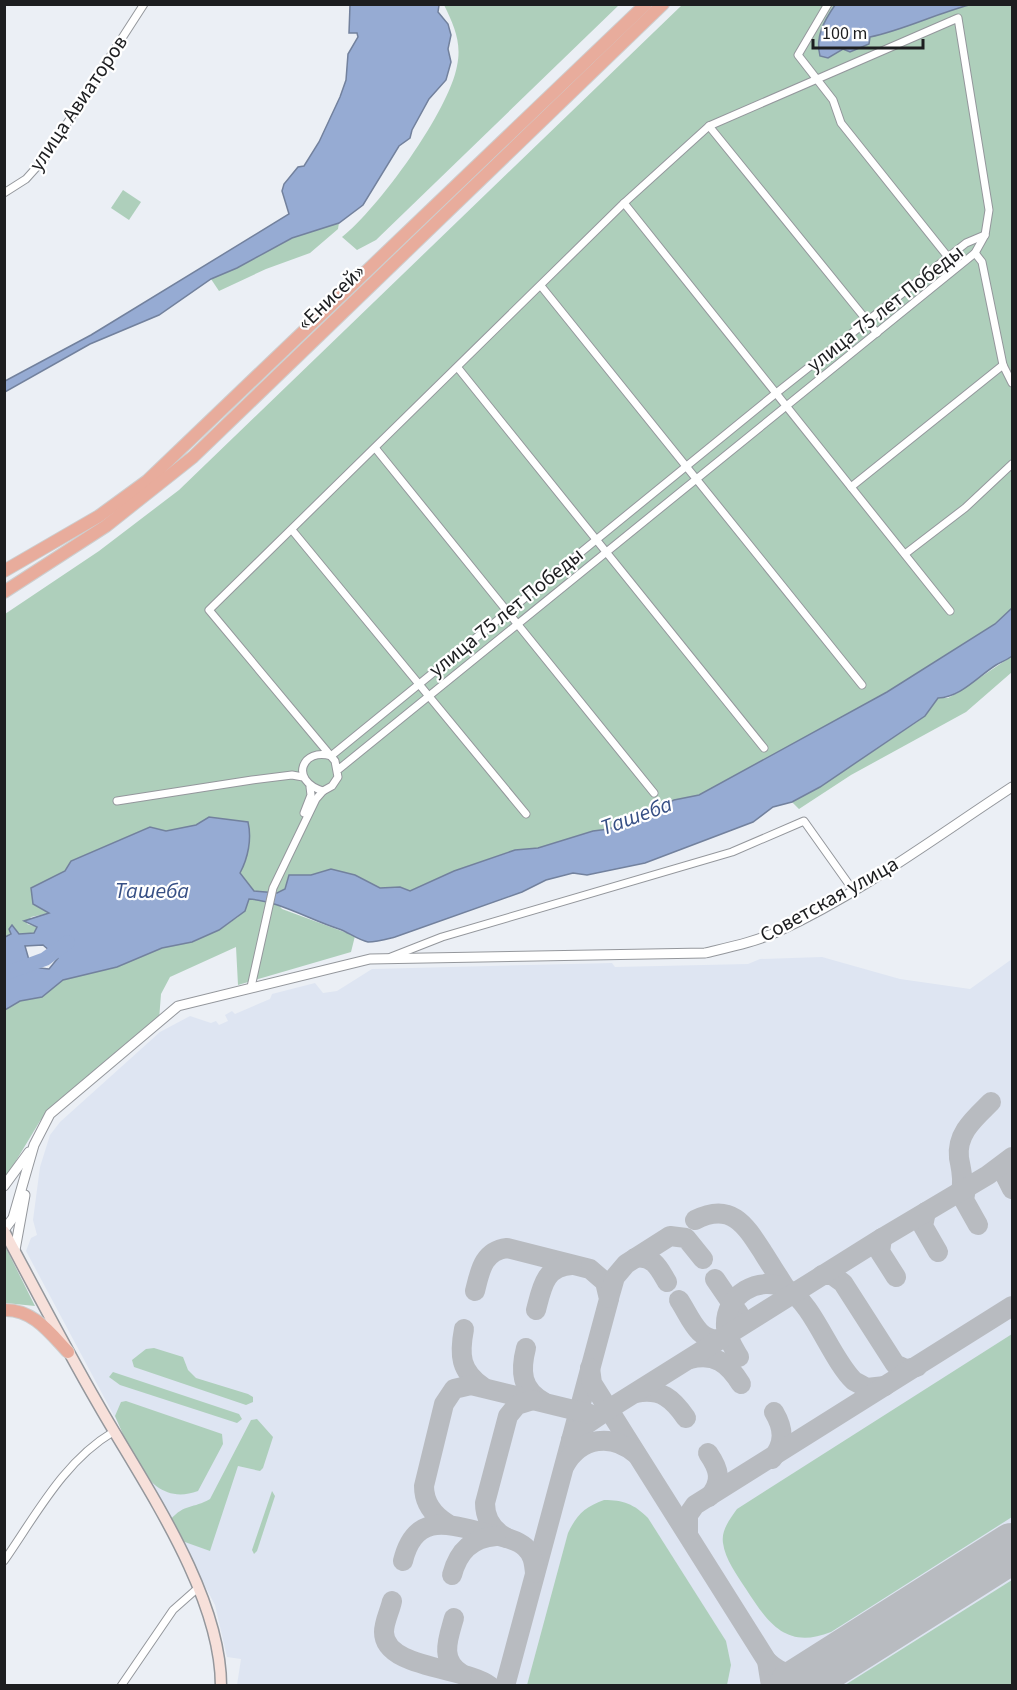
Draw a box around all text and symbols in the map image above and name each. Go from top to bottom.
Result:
scale bar [813,12,922,50]
text: 100 m [822,21,867,46]
street label: улица Авиаторов [21,29,135,177]
street label: улица 75 лет Победы [800,237,970,379]
street label: «Енисей» [290,257,372,337]
street label: улица 75 лет Победы [422,540,590,684]
water label: Ташеба [596,788,677,844]
street label: Советская улица [754,849,904,949]
water label: Ташеба [115,875,189,907]

